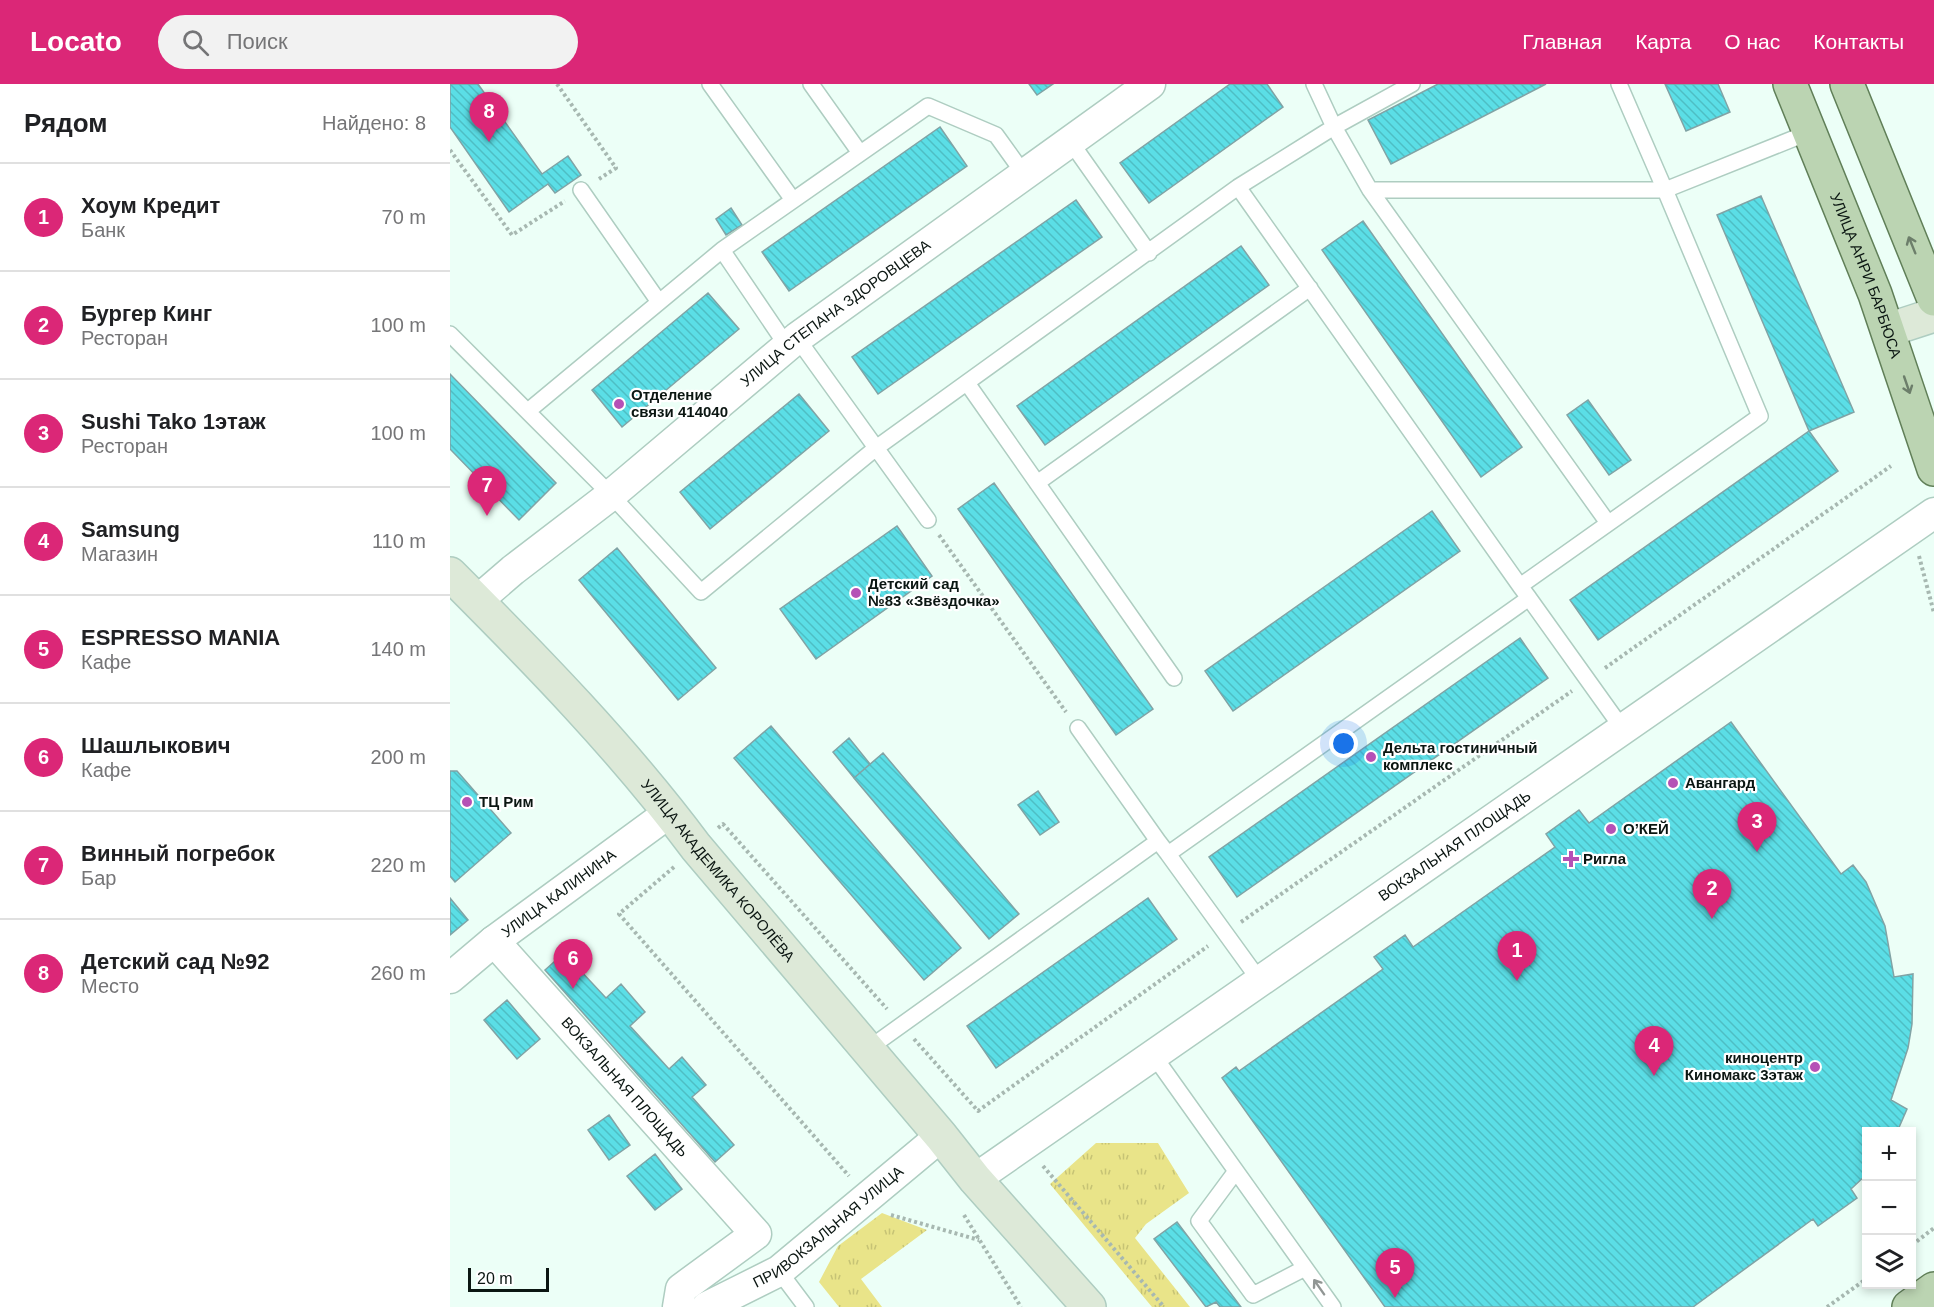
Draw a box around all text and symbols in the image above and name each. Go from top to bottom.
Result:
search box [158,15,578,69]
text: Locato [30,26,122,57]
icon: search [179,26,212,59]
text: Поиск [227,29,288,54]
text: Главная [1522,30,1602,53]
text: Карта [1635,30,1691,53]
text: О нас [1724,30,1780,53]
text: Контакты [1813,30,1904,53]
pin: 8 [470,92,508,142]
text: Рядом [24,108,107,138]
text: Найдено: 8 [322,112,426,134]
street label: УЛИЦА АНРИ БАРБЮСА [1827,190,1905,360]
text: Хоум Кредит [81,193,220,218]
text: 1 [38,206,49,228]
text: 70 m [382,206,426,228]
text: Банк [81,219,125,241]
street label: УЛИЦА СТЕПАНА ЗДОРОВЦЕВА [737,236,933,390]
one-way arrow [1906,236,1917,254]
text: Бургер Кинг [81,301,212,326]
text: 2 [38,314,49,336]
text: 100 m [370,314,426,336]
text: Ресторан [81,327,168,349]
one-way arrow [1902,375,1913,394]
place label: Отделение связи 414040 [631,386,728,420]
marker: Отделение связи 414040 [612,397,626,411]
text: Sushi Tako 1этаж [81,409,266,434]
text: 3 [38,422,49,444]
text: 100 m [370,422,426,444]
text: Ресторан [81,435,168,457]
pin: 7 [468,466,507,516]
text: Samsung [81,517,180,542]
text: 4 [38,530,49,552]
text: 110 m [372,530,426,552]
text: Магазин [81,543,158,565]
place label: Детский сад №83 «Звёздочка» [868,575,1000,609]
marker: Детский сад №83 «Звёздочка» [849,586,863,600]
text: ESPRESSO MANIA [81,625,280,650]
text: 5 [38,638,49,660]
text: 140 m [370,638,426,660]
text: Кафе [81,651,131,673]
your location [1329,729,1358,758]
text: Шашлыкович [81,733,230,758]
place label: Дельта гостиничный комплекс [1383,739,1538,773]
text: 6 [38,746,49,768]
text: 200 m [370,746,426,768]
marker: Дельта гостиничный комплекс [1364,750,1378,764]
text: Кафе [81,759,131,781]
place label: Авангард [1685,774,1756,791]
street label: УЛИЦА АКАДЕМИКА КОРОЛЁВА [638,776,799,965]
marker: Авангард [1666,776,1680,790]
street label: ВОКЗАЛЬНАЯ ПЛОЩАДЬ [1375,787,1534,904]
place label: ТЦ Рим [479,793,534,810]
marker: ТЦ Рим [460,795,474,809]
pin: 3 [1738,802,1776,852]
place label: О’КЕЙ [1623,820,1669,837]
marker: О’КЕЙ [1604,822,1618,836]
text: Винный погребок [81,841,275,866]
street label: УЛИЦА КАЛИНИНА [498,846,619,940]
place label: Ригла [1583,850,1627,867]
marker: Ригла [1564,852,1578,866]
text: 7 [38,854,49,876]
text: 220 m [370,854,426,876]
text: Бар [81,867,116,889]
pin: 2 [1692,870,1732,919]
pin: 1 [1498,932,1536,981]
pin: 6 [554,940,592,989]
text: Детский сад №92 [81,949,270,974]
text: 8 [38,962,49,984]
text: 260 m [370,962,426,984]
text: Место [81,975,139,997]
street label: ВОКЗАЛЬНАЯ ПЛОЩАДЬ [558,1013,692,1160]
pin: 4 [1634,1026,1674,1076]
place label: киноцентр Киномакс 3этаж [1685,1049,1803,1083]
marker: киноцентр Киномакс 3этаж [1808,1060,1822,1074]
map controls [1862,1127,1916,1289]
button: + [1862,1127,1916,1181]
street label: ПРИВОКЗАЛЬНАЯ УЛИЦА [750,1162,906,1291]
button: − [1862,1181,1916,1235]
button: layers [1862,1235,1916,1289]
pin: 5 [1376,1248,1414,1298]
scale bar [468,1265,549,1292]
text: 20 m [477,1270,513,1287]
one-way arrow [1313,1280,1325,1296]

